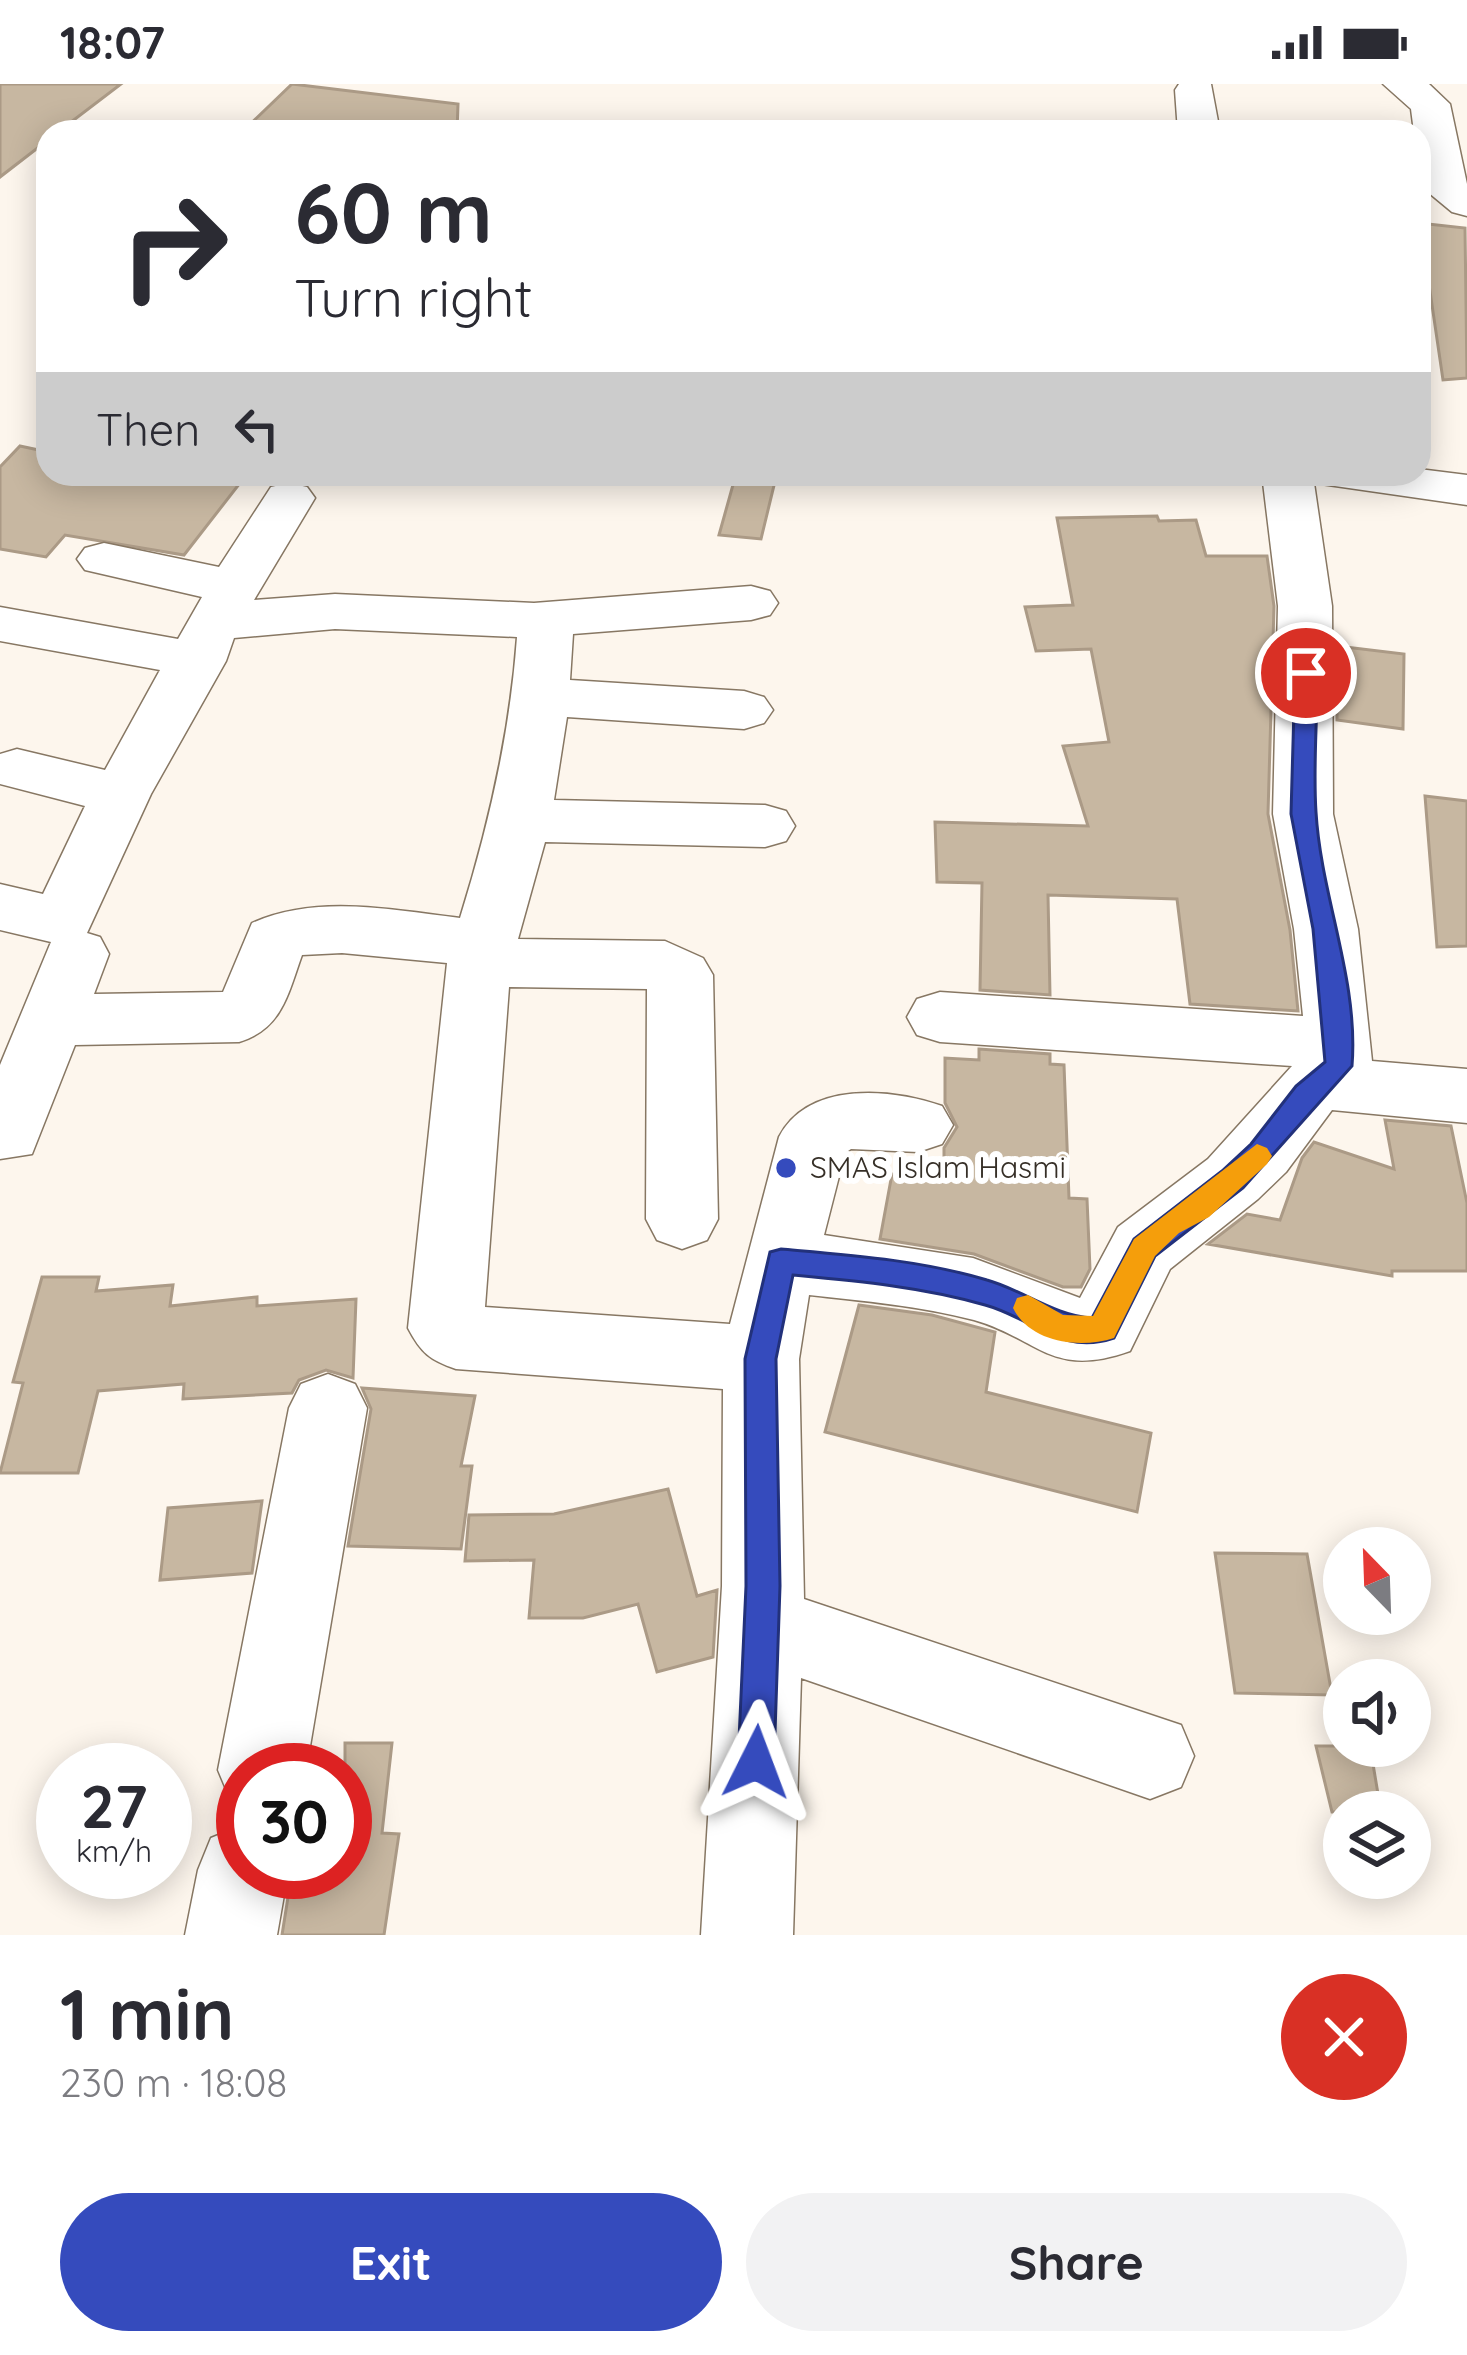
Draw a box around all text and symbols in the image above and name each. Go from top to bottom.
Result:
text: 18:07 [60,14,165,70]
text: 60 m [294,159,493,264]
icon: right [96,168,252,324]
text: Turn right [294,263,533,331]
icon: left [224,396,290,462]
text: Then [96,401,200,457]
pin [1255,622,1357,724]
icon: arrive [1273,640,1339,706]
place label: SMAS Islam Hasmi [810,1148,1066,1186]
marker: SMAS Islam Hasmi [773,1155,799,1181]
north arrow [1323,1527,1431,1635]
map controls [1323,1527,1431,1899]
button: sound [1323,1659,1431,1767]
position arrow [693,1699,819,1825]
speed limit sign: 30 [216,1743,372,1899]
text: 27 [80,1768,148,1843]
button: layers [1323,1791,1431,1899]
text: km/h [76,1832,152,1870]
text: 1 min [60,1968,234,2058]
button: close [1281,1974,1407,2100]
text: 230 m · 18:08 [60,2058,287,2107]
button: Exit [60,2193,722,2331]
button: Share [746,2193,1407,2331]

